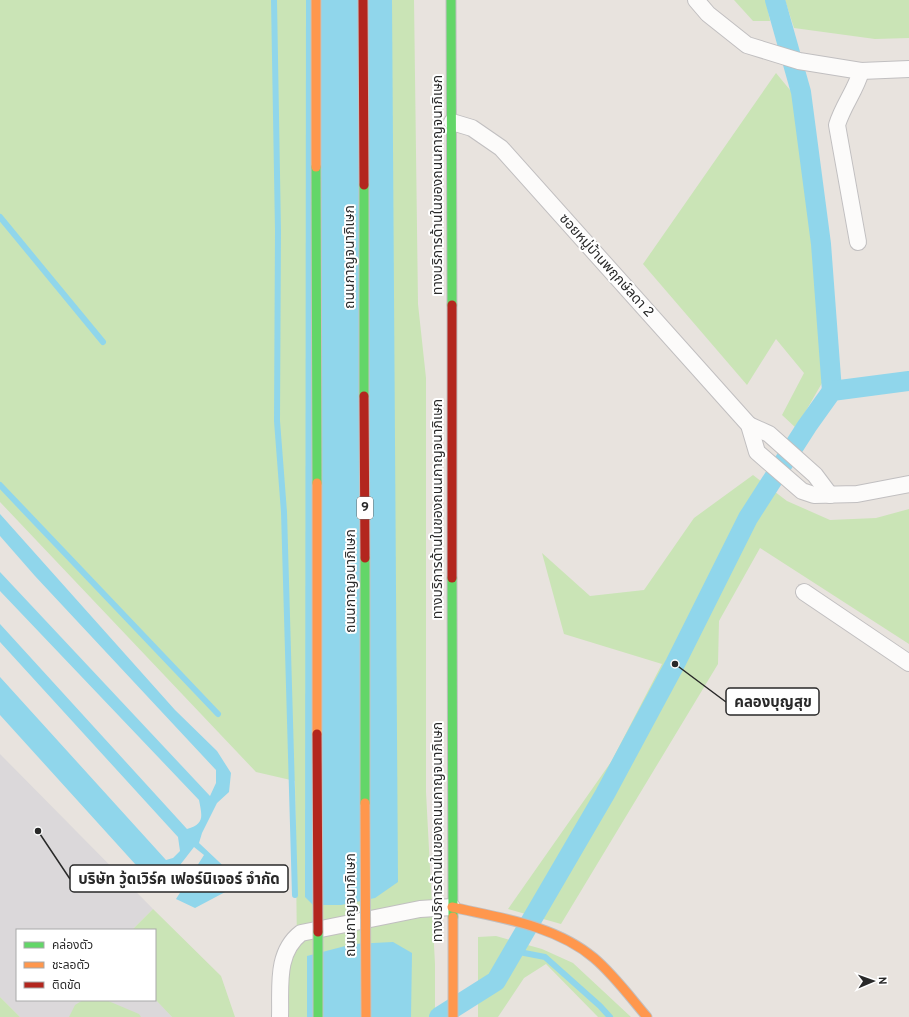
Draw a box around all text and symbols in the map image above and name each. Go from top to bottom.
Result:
street label: ทางบริการด้านในของถนนกาญจนาภิเษก [430,75,447,295]
street label: ถนนกาญจนาภิเษก [342,205,359,309]
street label: ซอยหมู่บ้านพฤกษ์ลดา 2 [555,210,658,321]
street label: ทางบริการด้านในของถนนกาญจนาภิเษก [430,399,447,619]
road number: 9 [357,497,373,519]
street label: ถนนกาญจนาภิเษก [343,529,360,633]
callout: คลองบุญสุข [726,688,819,715]
text: คลองบุญสุข [734,694,812,713]
street label: ทางบริการด้านในของถนนกาญจนาภิเษก [430,722,447,942]
street label: ถนนกาญจนาภิเษก [343,853,360,957]
callout: บริษัท วู้ดเวิร์ค เฟอร์นิเจอร์ จำกัด [70,865,288,892]
text: บริษัท วู้ดเวิร์ค เฟอร์นิเจอร์ จำกัด [78,870,280,890]
legend [16,929,156,1001]
text: คล่องตัว [52,938,93,954]
text: ชะลอตัว [52,958,90,974]
north arrow [853,961,893,1001]
text: N [875,976,889,985]
text: ติดขัด [52,978,81,994]

